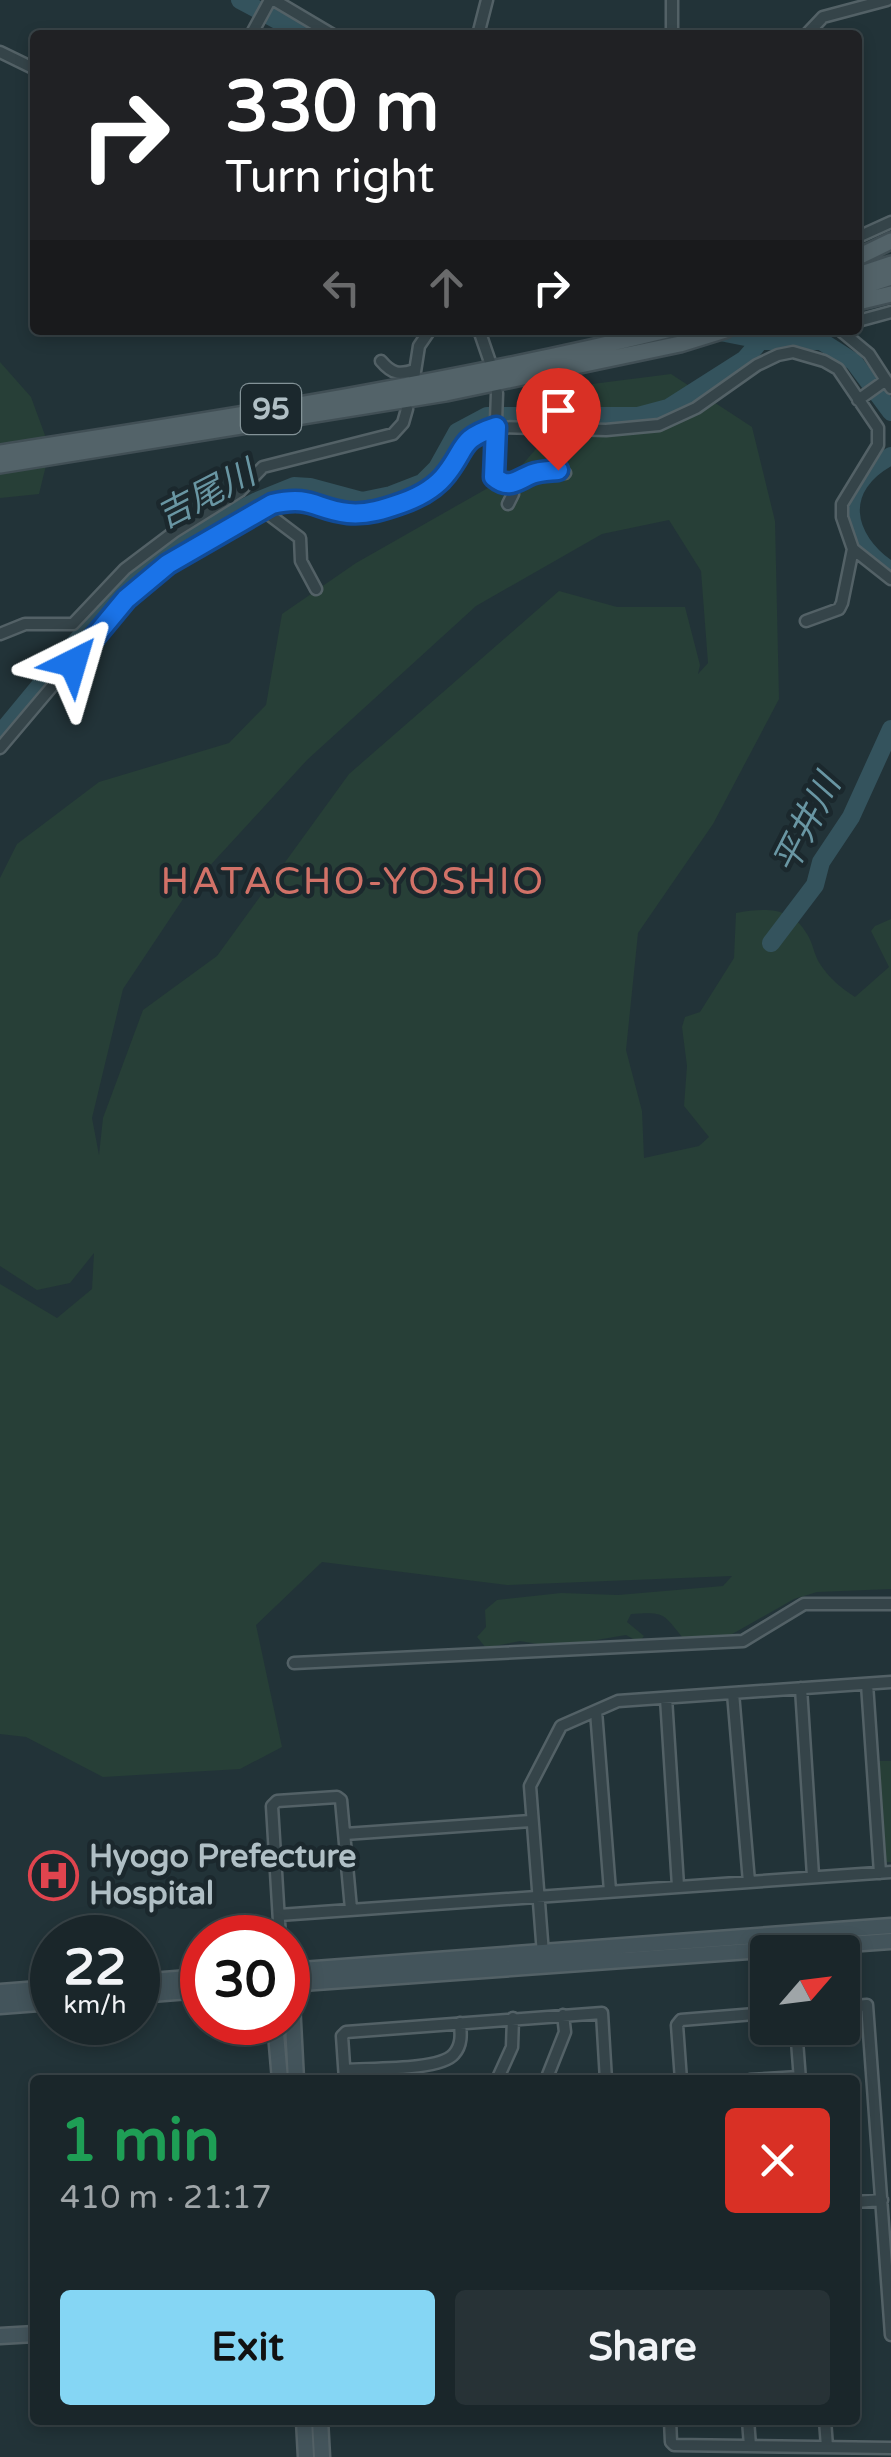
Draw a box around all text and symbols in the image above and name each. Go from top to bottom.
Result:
text: 330 m [225,66,439,150]
icon: right [60,70,190,200]
text: Turn right [225,151,434,205]
icon: left [314,260,369,315]
icon: ahead [419,260,474,315]
icon: right [524,260,579,315]
pin [516,368,601,471]
icon: arrive [531,383,586,438]
road number: 95 [241,384,301,434]
water label: 吉尾川 [150,451,266,538]
position arrow [21,611,125,715]
water label: 平井川 [764,764,851,880]
district label: HATACHO-YOSHIO [160,859,546,905]
place label: Hyogo Prefecture Hospital [89,1838,356,1913]
hospital icon: Hyogo Prefecture Hospital [28,1849,80,1901]
speed limit sign: 30 [180,1915,310,2045]
north arrow [750,1935,860,2045]
map controls [750,1935,860,2045]
text: 22 [64,1938,126,1998]
text: km/h [64,1990,126,2020]
text: 1 min [60,2105,220,2177]
button: close [725,2108,830,2213]
text: 410 m · 21:17 [60,2179,272,2217]
button: Exit [60,2290,435,2405]
button: Share [455,2290,830,2405]

